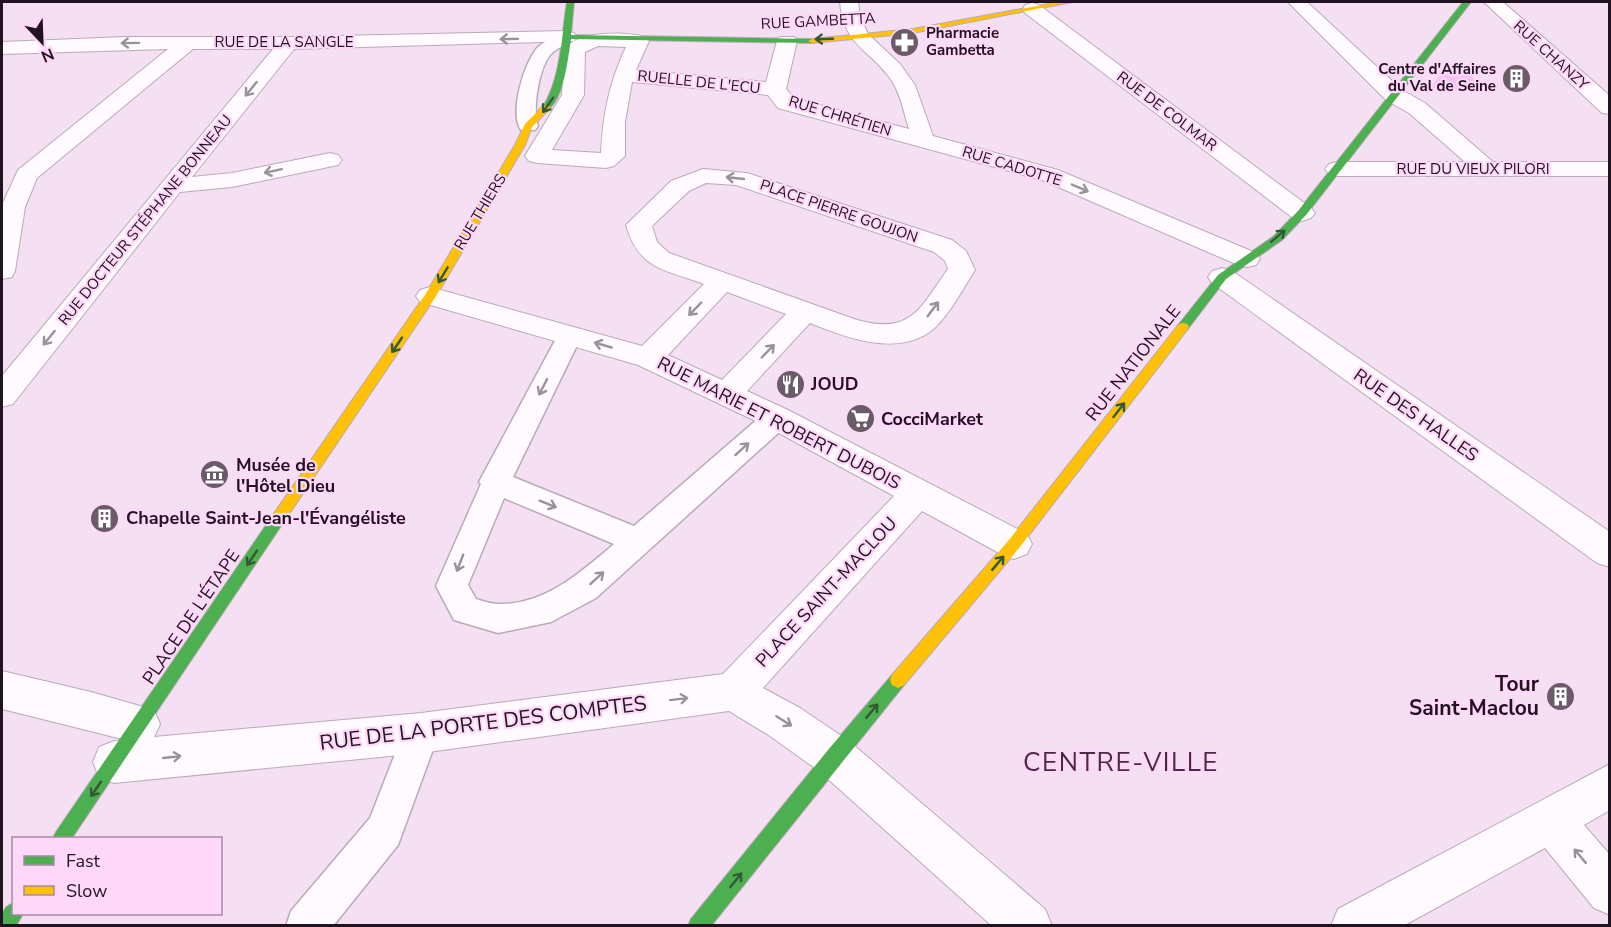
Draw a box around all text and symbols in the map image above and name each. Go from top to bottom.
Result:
street label: RUE GAMBETTA [760,8,876,34]
north arrow [12,12,72,72]
street label: RUE CHANZY [1509,16,1594,95]
place label: Pharmacie Gambetta [926,23,999,60]
pharmacy icon: Pharmacie Gambetta [889,26,921,58]
street label: RUE DE LA SANGLE [215,32,353,52]
one-way arrow [499,33,519,45]
one-way arrow [814,34,834,45]
one-way arrow [121,37,141,49]
text: N [38,42,57,67]
place label: Centre d'Affaires du Val de Seine [1378,59,1496,96]
building icon: Centre d'Affaires du Val de Seine [1501,62,1533,94]
street label: RUELLE DE L'ECU [637,66,761,98]
street label: RUE DE COLMAR [1113,67,1221,155]
one-way arrow [245,80,258,96]
street label: RUE CHRÉTIEN [786,91,894,141]
one-way arrow [542,97,554,113]
street label: RUE DOCTEUR STÉPHANE BONNEAU [54,111,236,329]
street label: RUE CADOTTE [960,141,1064,191]
street label: RUE DU VIEUX PILORI [1396,159,1550,179]
one-way arrow [263,166,283,177]
street label: RUE THIERS [449,170,511,254]
one-way arrow [725,172,745,183]
street label: PLACE PIERRE GOUJON [757,175,921,247]
one-way arrow [1070,183,1088,194]
one-way arrow [1270,230,1286,243]
one-way arrow [437,266,449,283]
street label: RUE NATIONALE [1080,300,1186,426]
one-way arrow [688,301,703,316]
one-way arrow [926,301,939,317]
one-way arrow [42,330,55,346]
one-way arrow [391,336,403,353]
one-way arrow [594,339,613,350]
one-way arrow [760,344,774,359]
street label: RUE MARIE ET ROBERT DUBOIS [653,351,905,495]
street label: RUE DES HALLES [1349,363,1483,467]
restaurant icon: JOUD [774,368,806,400]
place label: JOUD [810,372,859,396]
one-way arrow [537,377,548,395]
one-way arrow [1113,402,1126,418]
supermarket icon: CocciMarket [844,403,876,435]
place label: CocciMarket [881,407,983,431]
one-way arrow [735,442,750,456]
place label: Musée de l'Hôtel Dieu [236,453,335,498]
museum icon: Musée de l'Hôtel Dieu [199,459,231,491]
one-way arrow [539,499,557,510]
building icon: Chapelle Saint-Jean-l'Évangéliste [89,502,121,534]
place label: Chapelle Saint-Jean-l'Évangéliste [126,506,406,530]
street label: PLACE SAINT-MACLOU [750,512,902,672]
street label: PLACE DE L'ÉTAPE [137,545,245,689]
one-way arrow [246,550,258,566]
one-way arrow [454,553,465,572]
one-way arrow [991,556,1005,571]
one-way arrow [589,571,604,585]
place label: Tour Saint-Maclou [1409,670,1540,722]
building icon: Tour Saint-Maclou [1544,680,1576,712]
street label: RUE DE LA PORTE DES COMPTES [318,689,648,757]
one-way arrow [668,694,688,705]
one-way arrow [865,704,879,719]
one-way arrow [775,716,792,728]
district label: CENTRE-VILLE [1023,745,1219,780]
one-way arrow [162,751,182,762]
one-way arrow [90,781,102,797]
legend [12,837,222,915]
text: Fast [66,849,101,873]
one-way arrow [1573,849,1587,864]
one-way arrow [729,872,742,888]
text: Slow [66,879,107,903]

